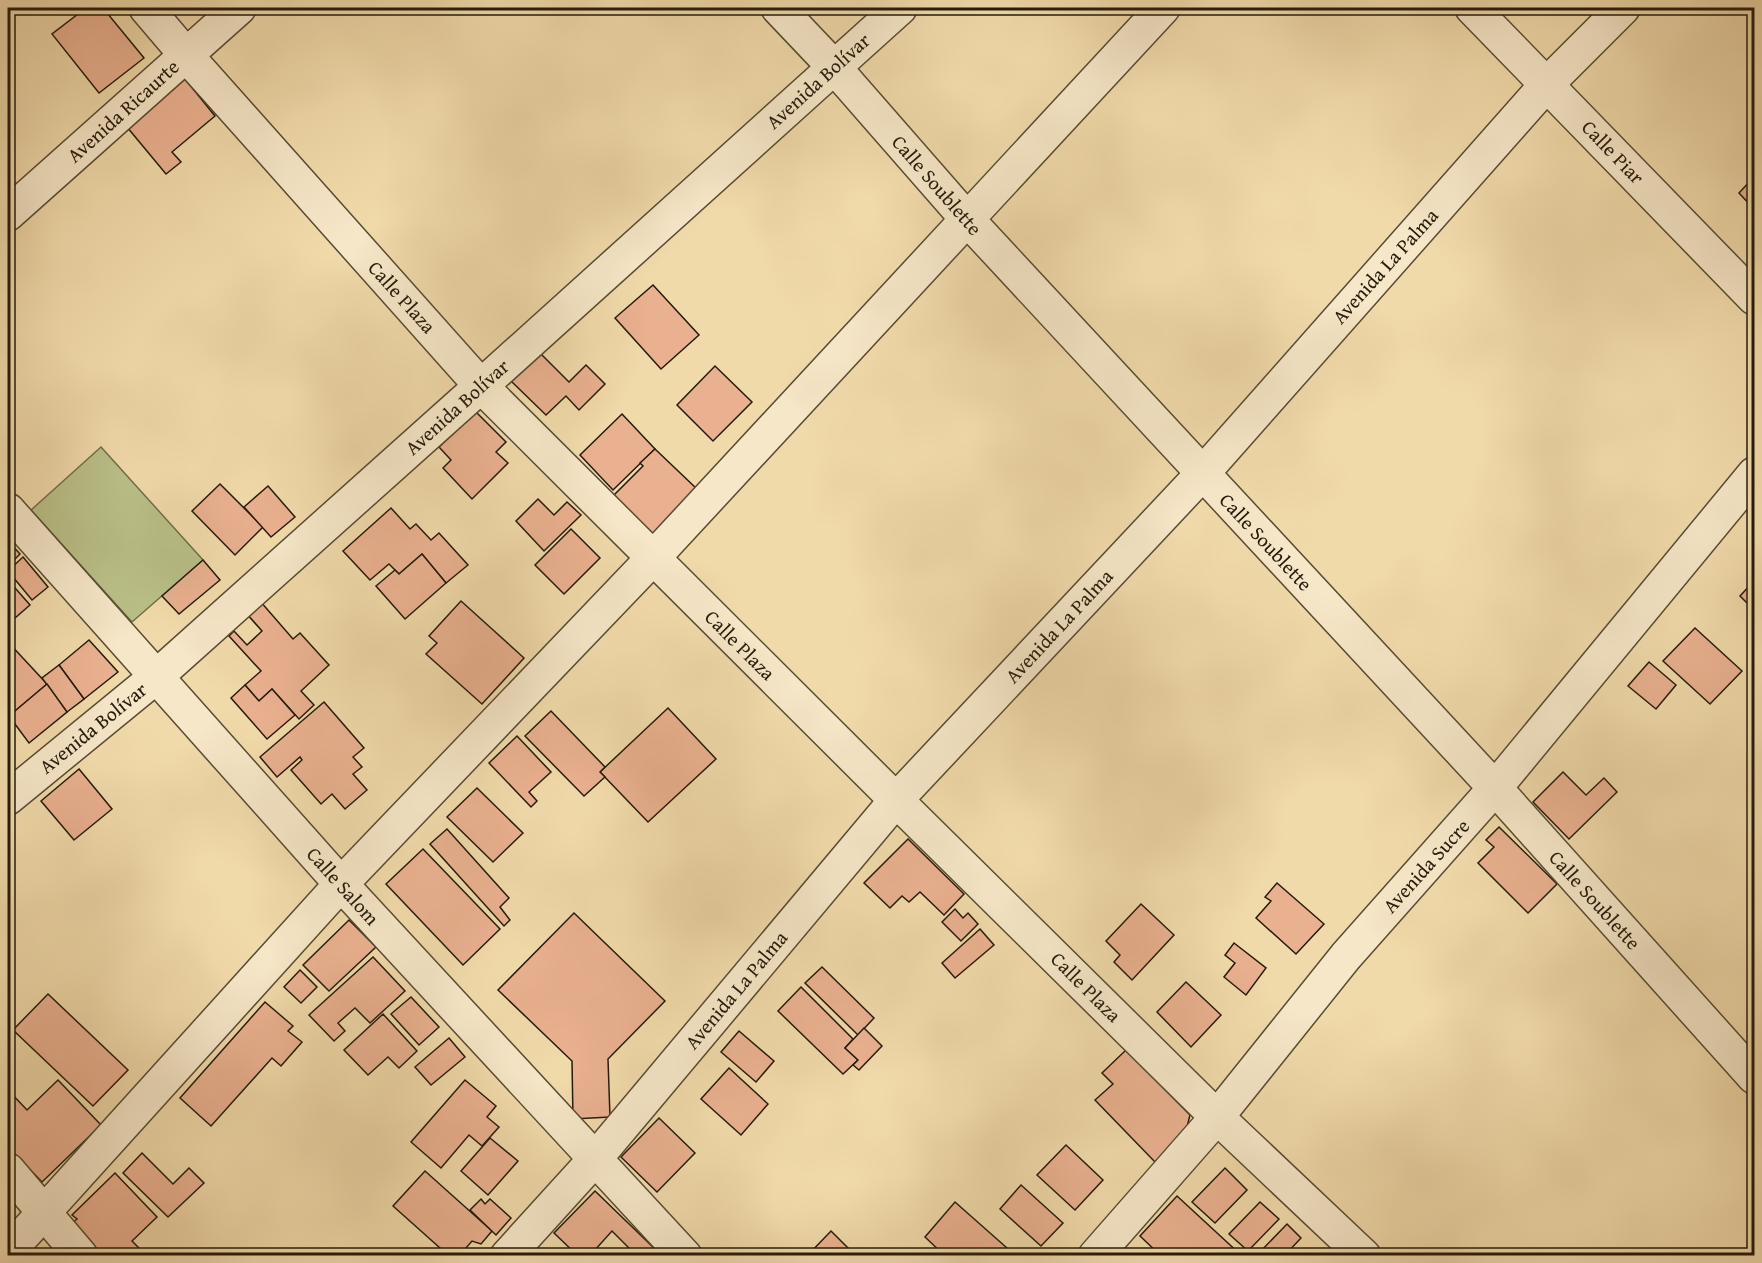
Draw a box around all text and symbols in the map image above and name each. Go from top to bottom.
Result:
street label: Avenida Bolívar [759,26,876,135]
street label: Avenida Ricaurte [60,52,185,169]
street label: Calle Piar [1575,113,1651,190]
street label: Calle Soublette [885,128,989,241]
street label: Avenida La Palma [1325,201,1445,330]
street label: Calle Plaza [362,254,443,340]
street label: Avenida Bolívar [398,352,515,461]
street label: Calle Soublette [1213,486,1320,597]
street label: Avenida La Palma [998,562,1120,689]
street label: Calle Plaza [699,603,783,687]
street label: Avenida Bolívar [32,675,153,780]
street label: Avenida Sucre [1375,812,1476,919]
street label: Calle Salom [300,840,387,932]
street label: Calle Soublette [1543,844,1648,956]
street label: Avenida La Palma [677,924,794,1055]
street label: Calle Plaza [1045,945,1129,1029]

